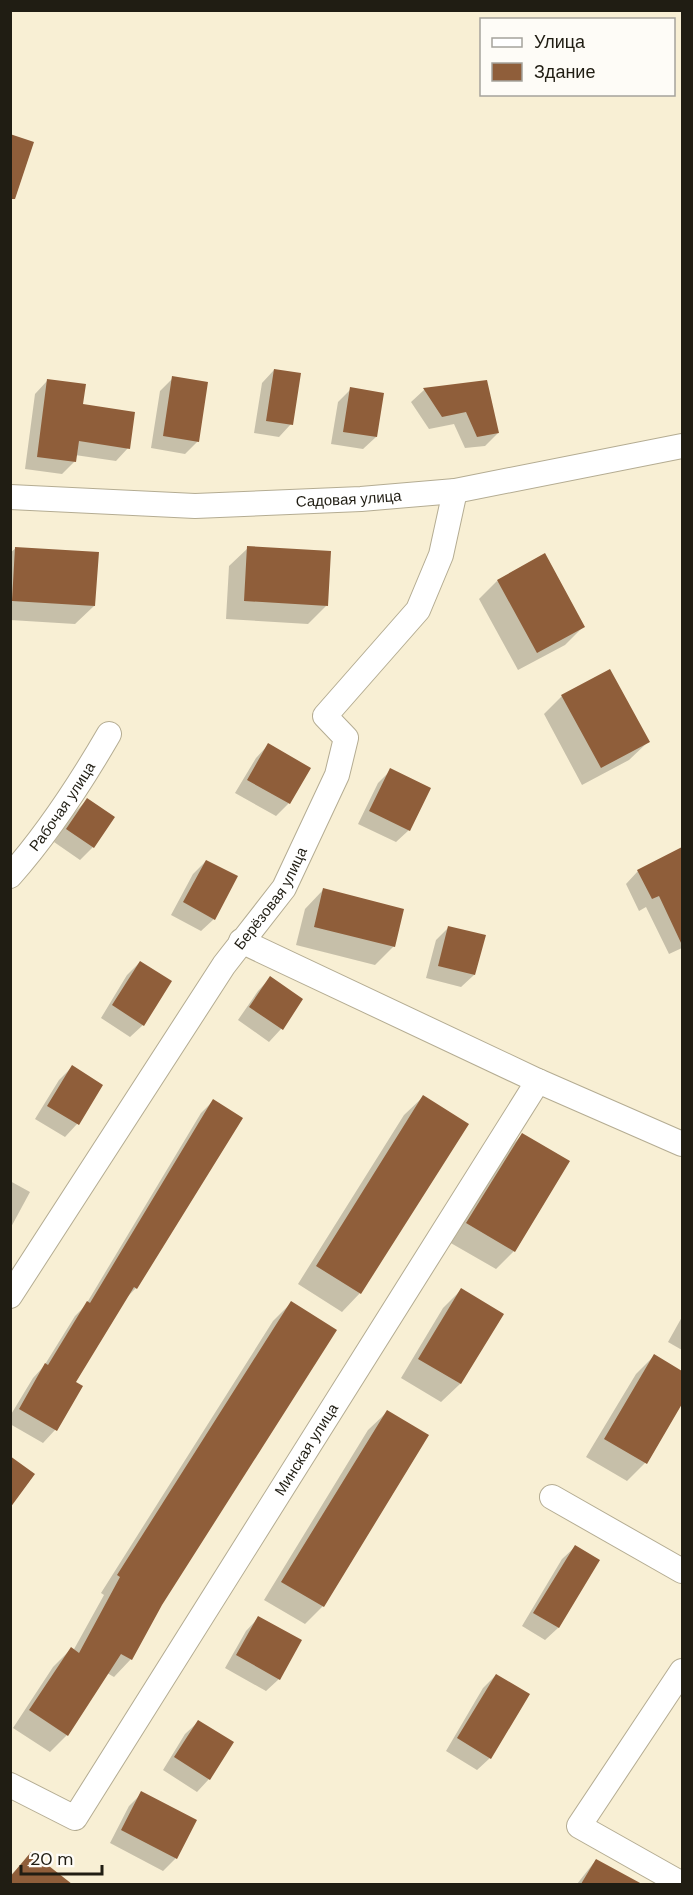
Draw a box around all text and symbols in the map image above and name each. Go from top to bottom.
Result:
legend [480,18,675,96]
text: Улица [534,30,586,54]
text: Здание [534,60,595,84]
street label: Садовая улица [295,486,403,512]
street label: Рабочая улица [25,758,100,855]
street label: Берёзовая улица [230,843,312,954]
street label: Минская улица [270,1399,343,1499]
scale bar [21,1838,102,1876]
text: 20 m [30,1847,73,1871]

